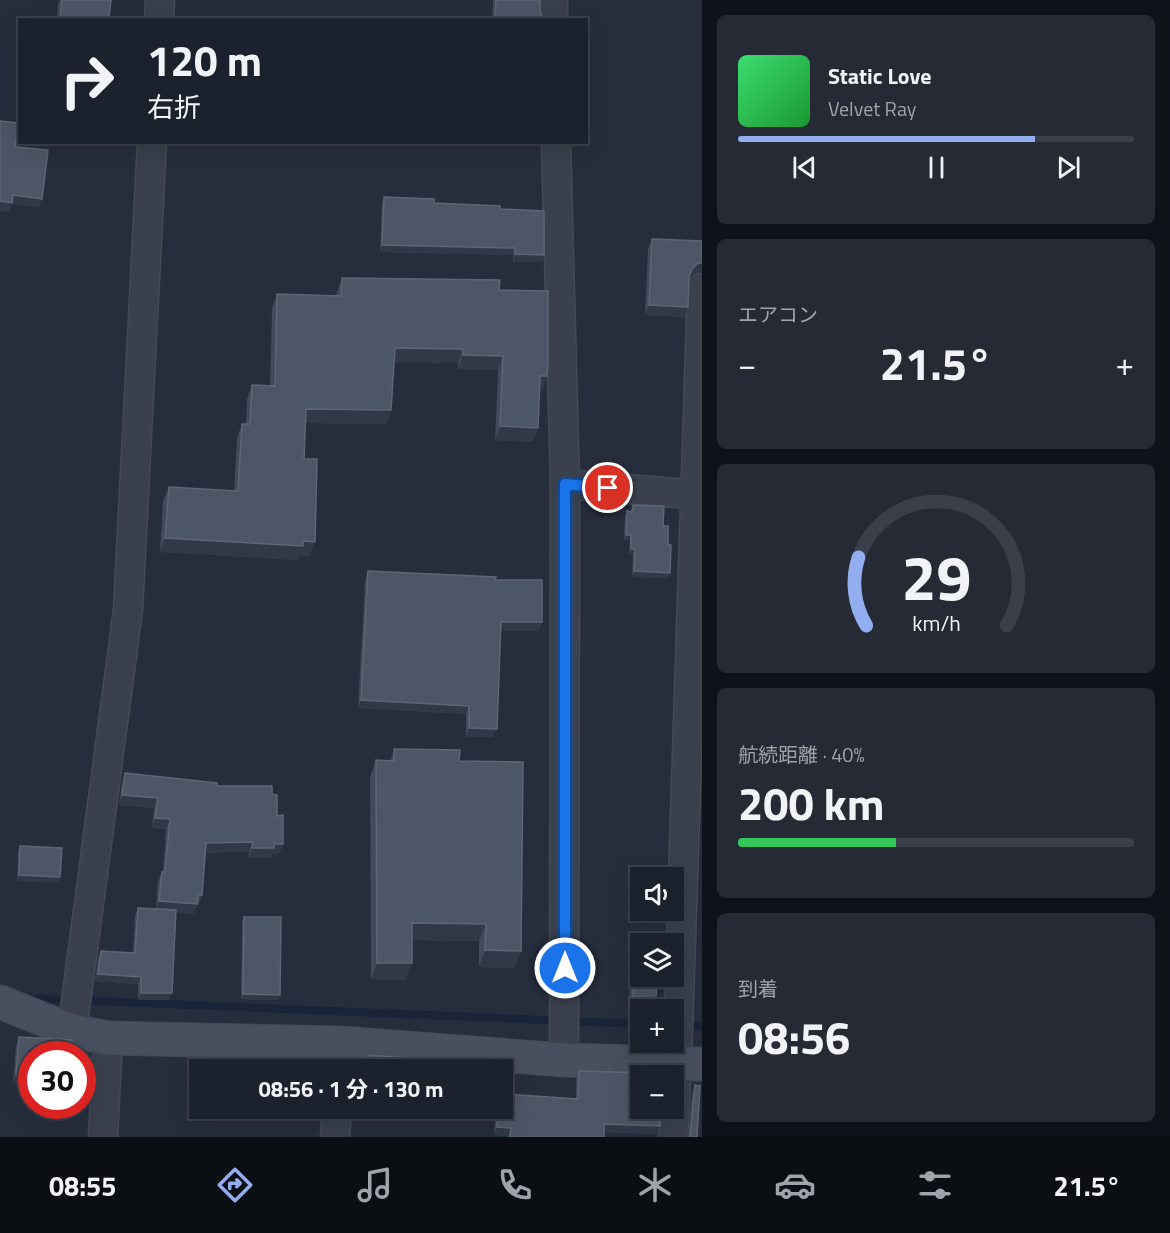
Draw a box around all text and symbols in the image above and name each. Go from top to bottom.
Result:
text: 120 m [147,28,262,92]
icon: right [48,42,126,120]
text: Static Love [828,59,931,93]
text: 右折 [147,86,201,127]
text: Velvet Ray [828,93,917,124]
icon: previous [788,151,821,184]
icon: pause [920,151,953,184]
icon: next [1052,151,1085,184]
text: エアコン [738,299,818,330]
text: 21.5° [880,329,992,397]
text: − [738,339,756,389]
text: + [1116,339,1134,389]
pin [582,462,633,513]
icon: arrive [591,471,624,504]
text: 29 [901,529,971,624]
text: km/h [912,607,960,639]
text: 航続距離 · 40% [738,739,865,770]
text: 200 km [738,769,884,837]
map controls [630,867,684,1119]
button: sound [630,867,684,921]
button: layers [630,933,684,987]
position arrow [533,936,597,1000]
text: 到着 [738,973,778,1004]
button: + [630,999,684,1053]
text: 08:56 [738,1003,850,1071]
speed limit sign: 30 [18,1041,96,1119]
button: − [630,1065,684,1119]
text: 08:56 · 1 分 · 130 m [259,1072,443,1106]
icon: directions [214,1164,256,1206]
icon: music [354,1164,396,1206]
icon: phone [494,1164,536,1206]
icon: climate [634,1164,676,1206]
icon: car [774,1164,816,1206]
icon: filters [914,1164,956,1206]
text: 08:55 [49,1165,116,1206]
text: 21.5° [1054,1165,1121,1206]

